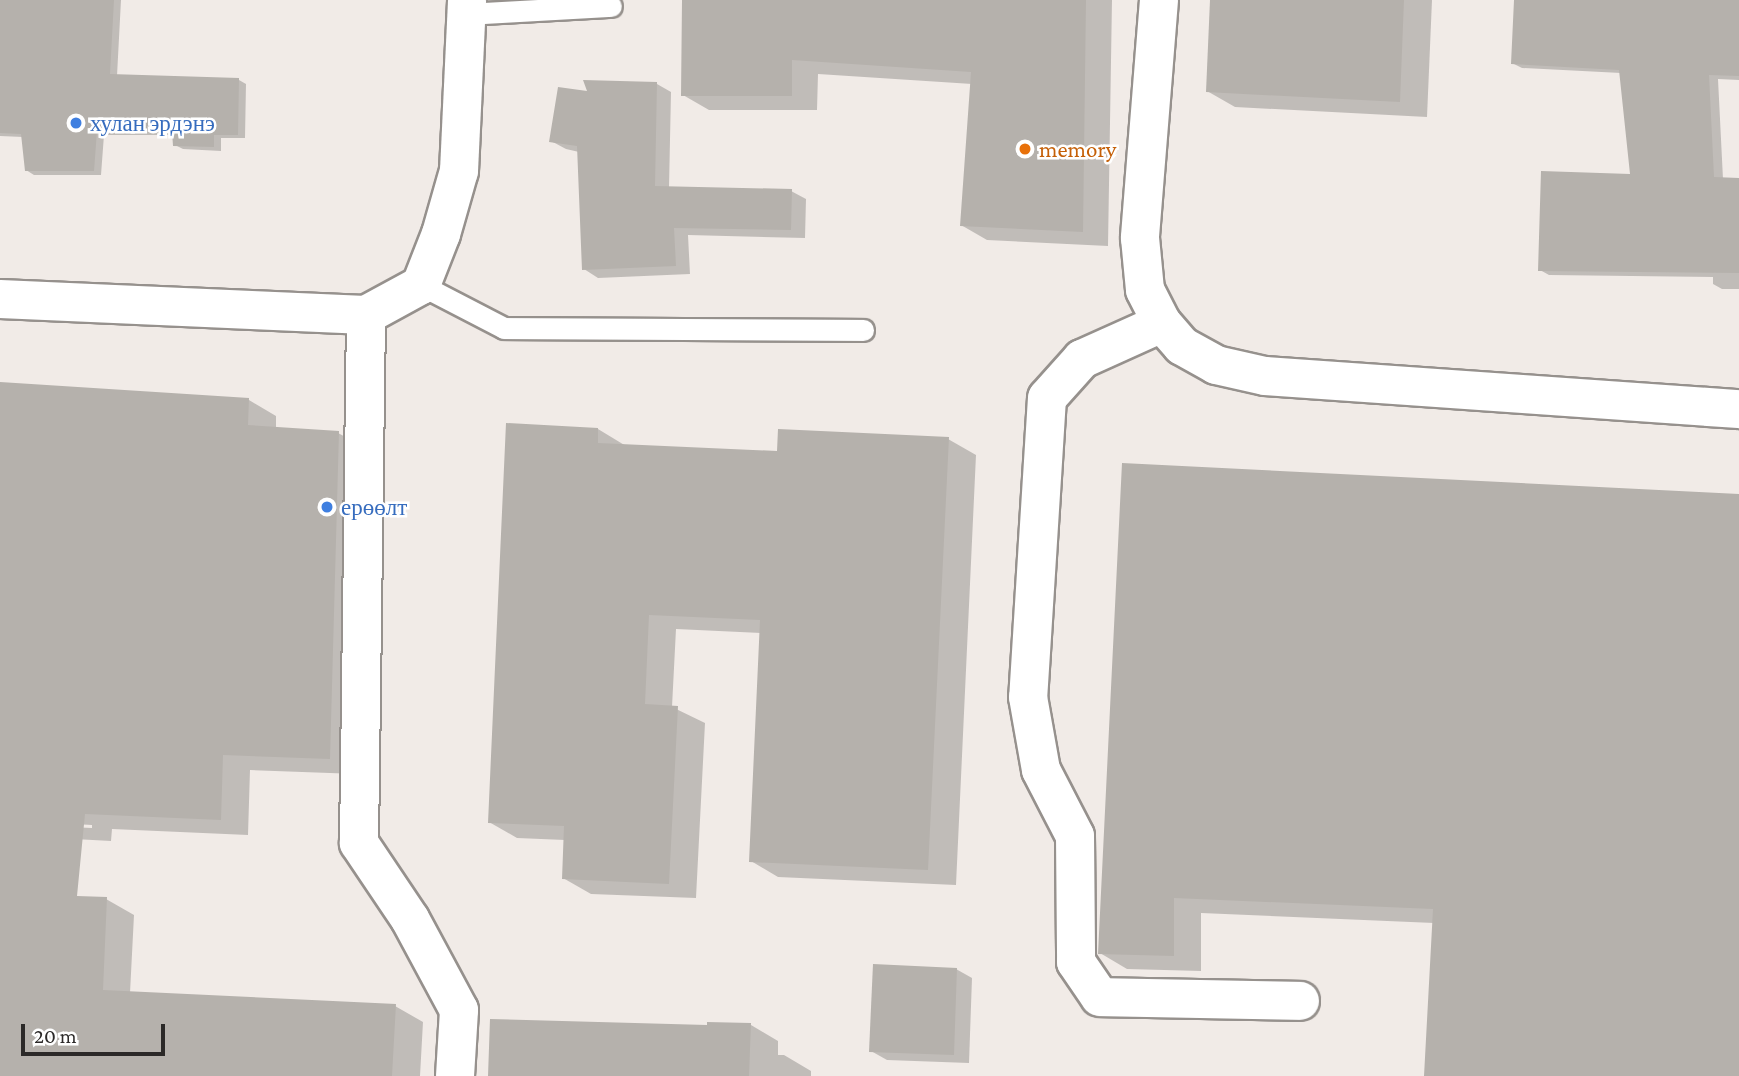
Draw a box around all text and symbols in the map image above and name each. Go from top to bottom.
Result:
place label: хулан эрдэнэ [90,109,215,137]
marker: хулан эрдэнэ [68,115,84,131]
place label: memory [1039,135,1116,163]
marker: memory [1017,141,1033,157]
place label: ерөөлт [341,493,407,521]
marker: ерөөлт [319,499,335,515]
scale bar [24,1010,168,1054]
text: 20 m [34,1024,77,1048]

